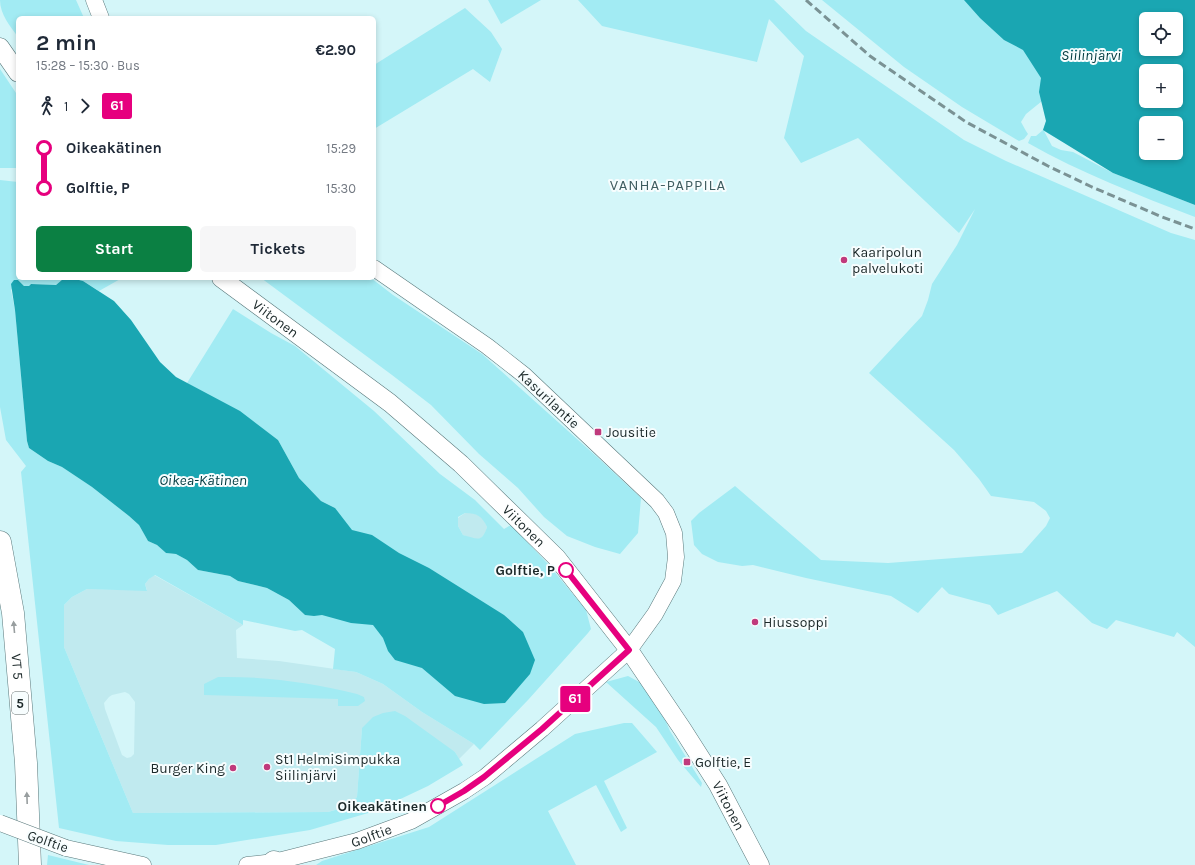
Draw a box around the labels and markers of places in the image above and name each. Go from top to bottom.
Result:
place label: Kaaripolun palvelukoti [852,244,923,277]
marker: Kaaripolun palvelukoti [839,255,849,265]
place label: Jousitie [606,424,656,441]
marker: Jousitie [593,427,603,437]
place label: Golftie, P [495,562,555,579]
marker: Golftie, P [558,562,574,578]
place label: Hiussoppi [763,614,828,631]
marker: Hiussoppi [750,617,760,627]
place label: St1 HelmiSimpukka Siilinjärvi [275,751,400,784]
place label: Golftie, E [695,754,751,771]
marker: Golftie, E [682,757,692,767]
place label: Burger King [150,760,225,777]
marker: St1 HelmiSimpukka Siilinjärvi [262,762,272,772]
marker: Burger King [228,763,238,773]
place label: Oikeakätinen [338,798,427,815]
marker: Oikeakätinen [430,798,446,814]

